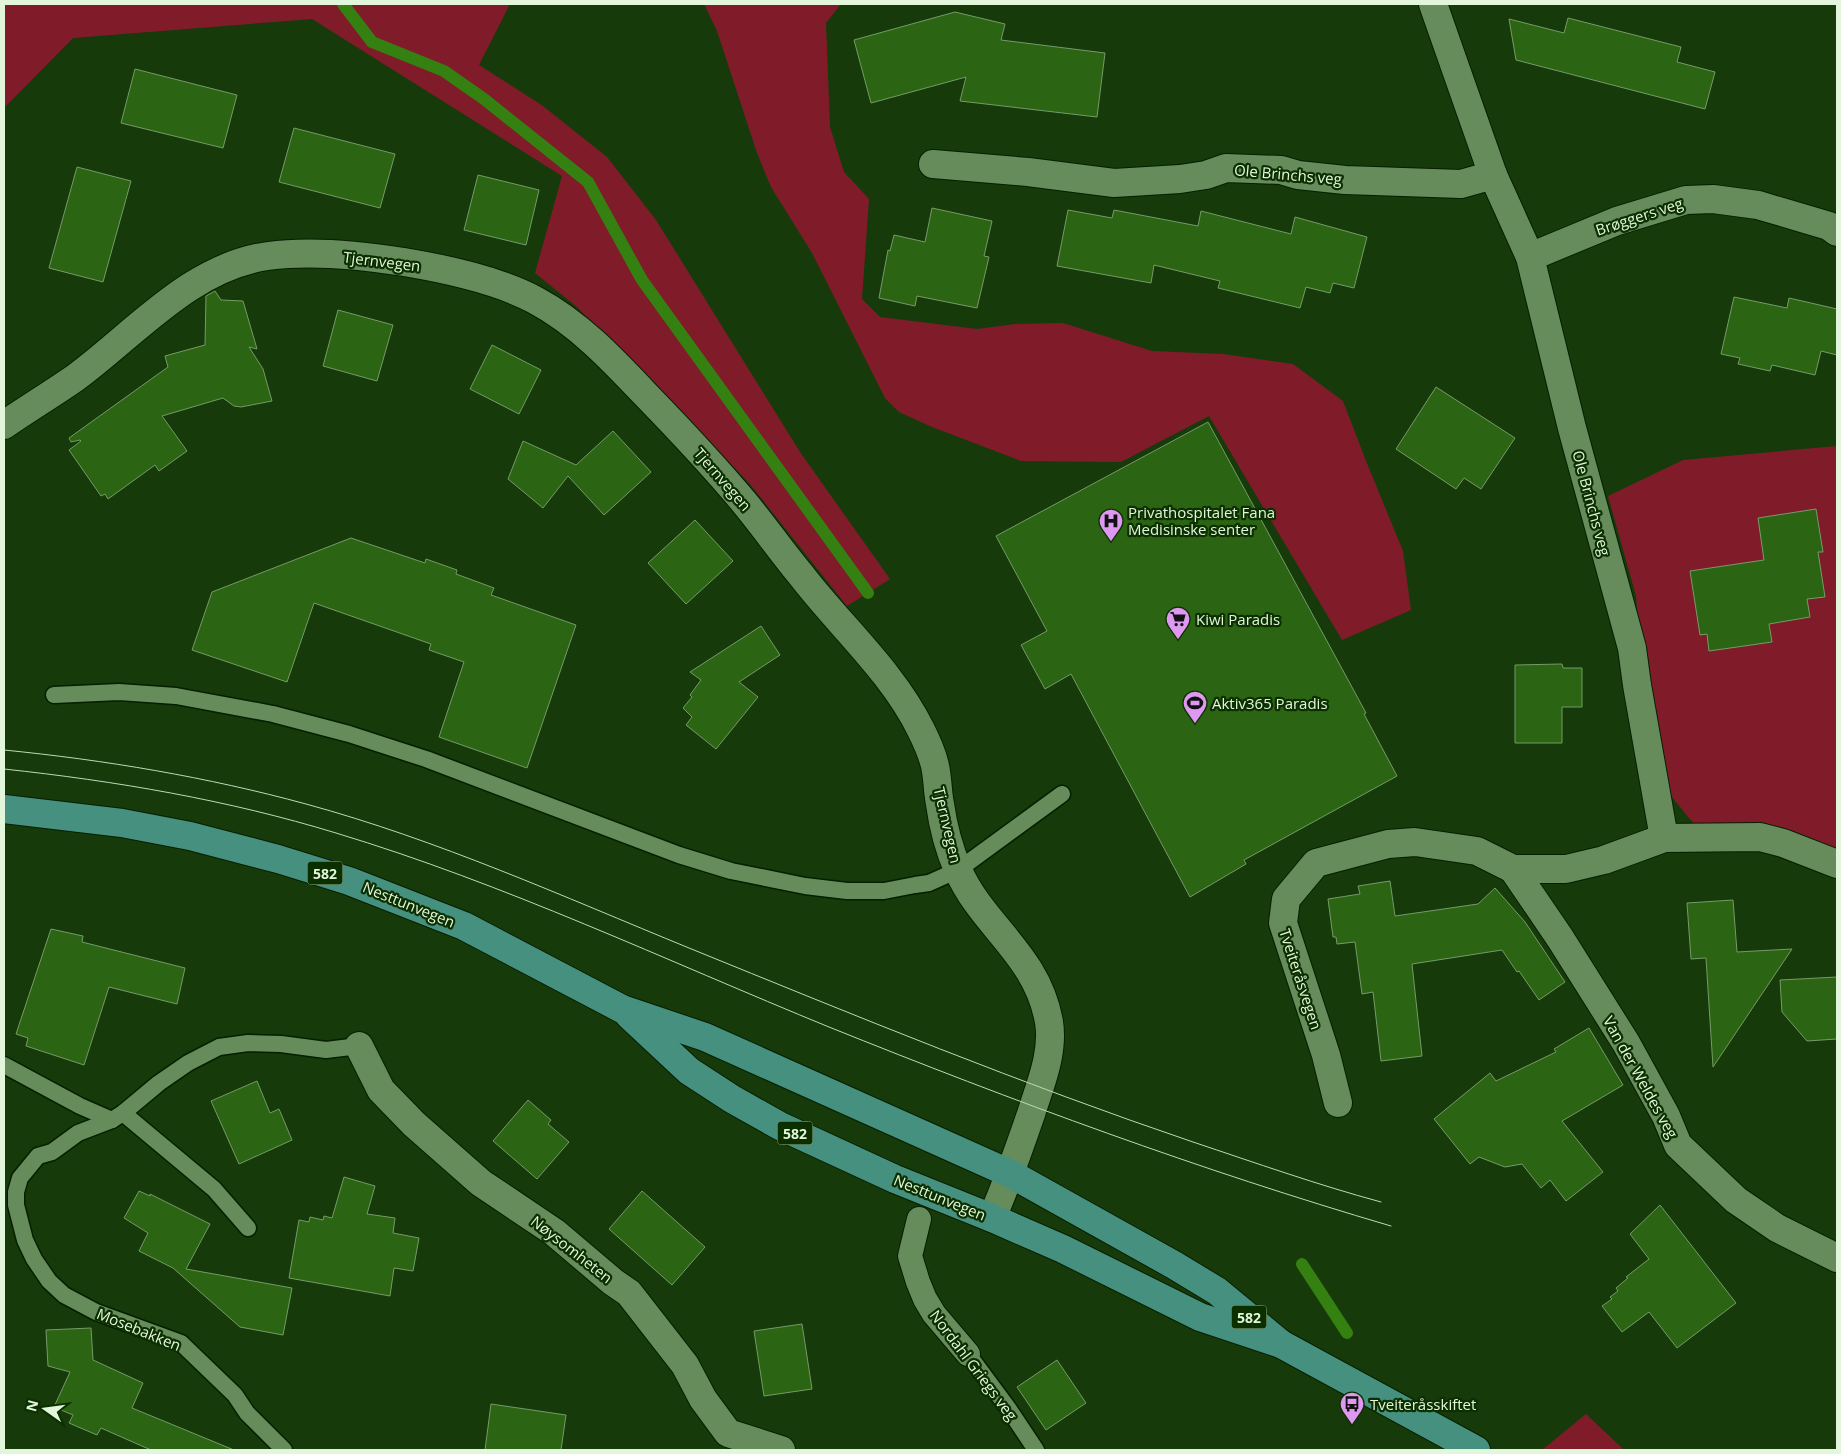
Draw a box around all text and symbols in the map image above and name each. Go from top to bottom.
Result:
street label: Ole Brinchs veg [1233,159,1343,189]
street label: Brøggers veg [1593,192,1685,240]
street label: Tjernvegen [342,246,422,276]
street label: Tjernvegen [690,443,756,515]
street label: Ole Brinchs veg [1568,448,1616,558]
place label: Privathospitalet Fana Medisinske senter [1128,502,1275,539]
hospital icon: Privathospitalet Fana Medisinske senter [1098,508,1124,542]
supermarket icon: Kiwi Paradis [1165,606,1191,640]
place label: Kiwi Paradis [1196,609,1280,629]
sports icon: Aktiv365 Paradis [1182,690,1208,724]
place label: Aktiv365 Paradis [1212,693,1328,713]
street label: Tjernvegen [930,785,966,865]
road number: 582 [308,861,342,884]
street label: Nesttunvegen [360,876,458,932]
street label: Tveiteråsvegen [1275,926,1327,1032]
street label: Van der Weldes veg [1599,1012,1683,1142]
road number: 582 [778,1122,812,1144]
street label: Nesttunvegen [891,1169,989,1225]
street label: Nøysomheten [527,1211,617,1287]
street label: Mosebakken [94,1303,184,1355]
road number: 582 [1232,1305,1266,1328]
street label: Nordahl Griegs veg [926,1306,1022,1424]
north arrow [20,1384,70,1434]
bus stop icon: Tveiteråsskiftet [1339,1391,1365,1425]
place label: Tveiteråsskiftet [1370,1394,1476,1414]
text: N [21,1398,42,1414]

